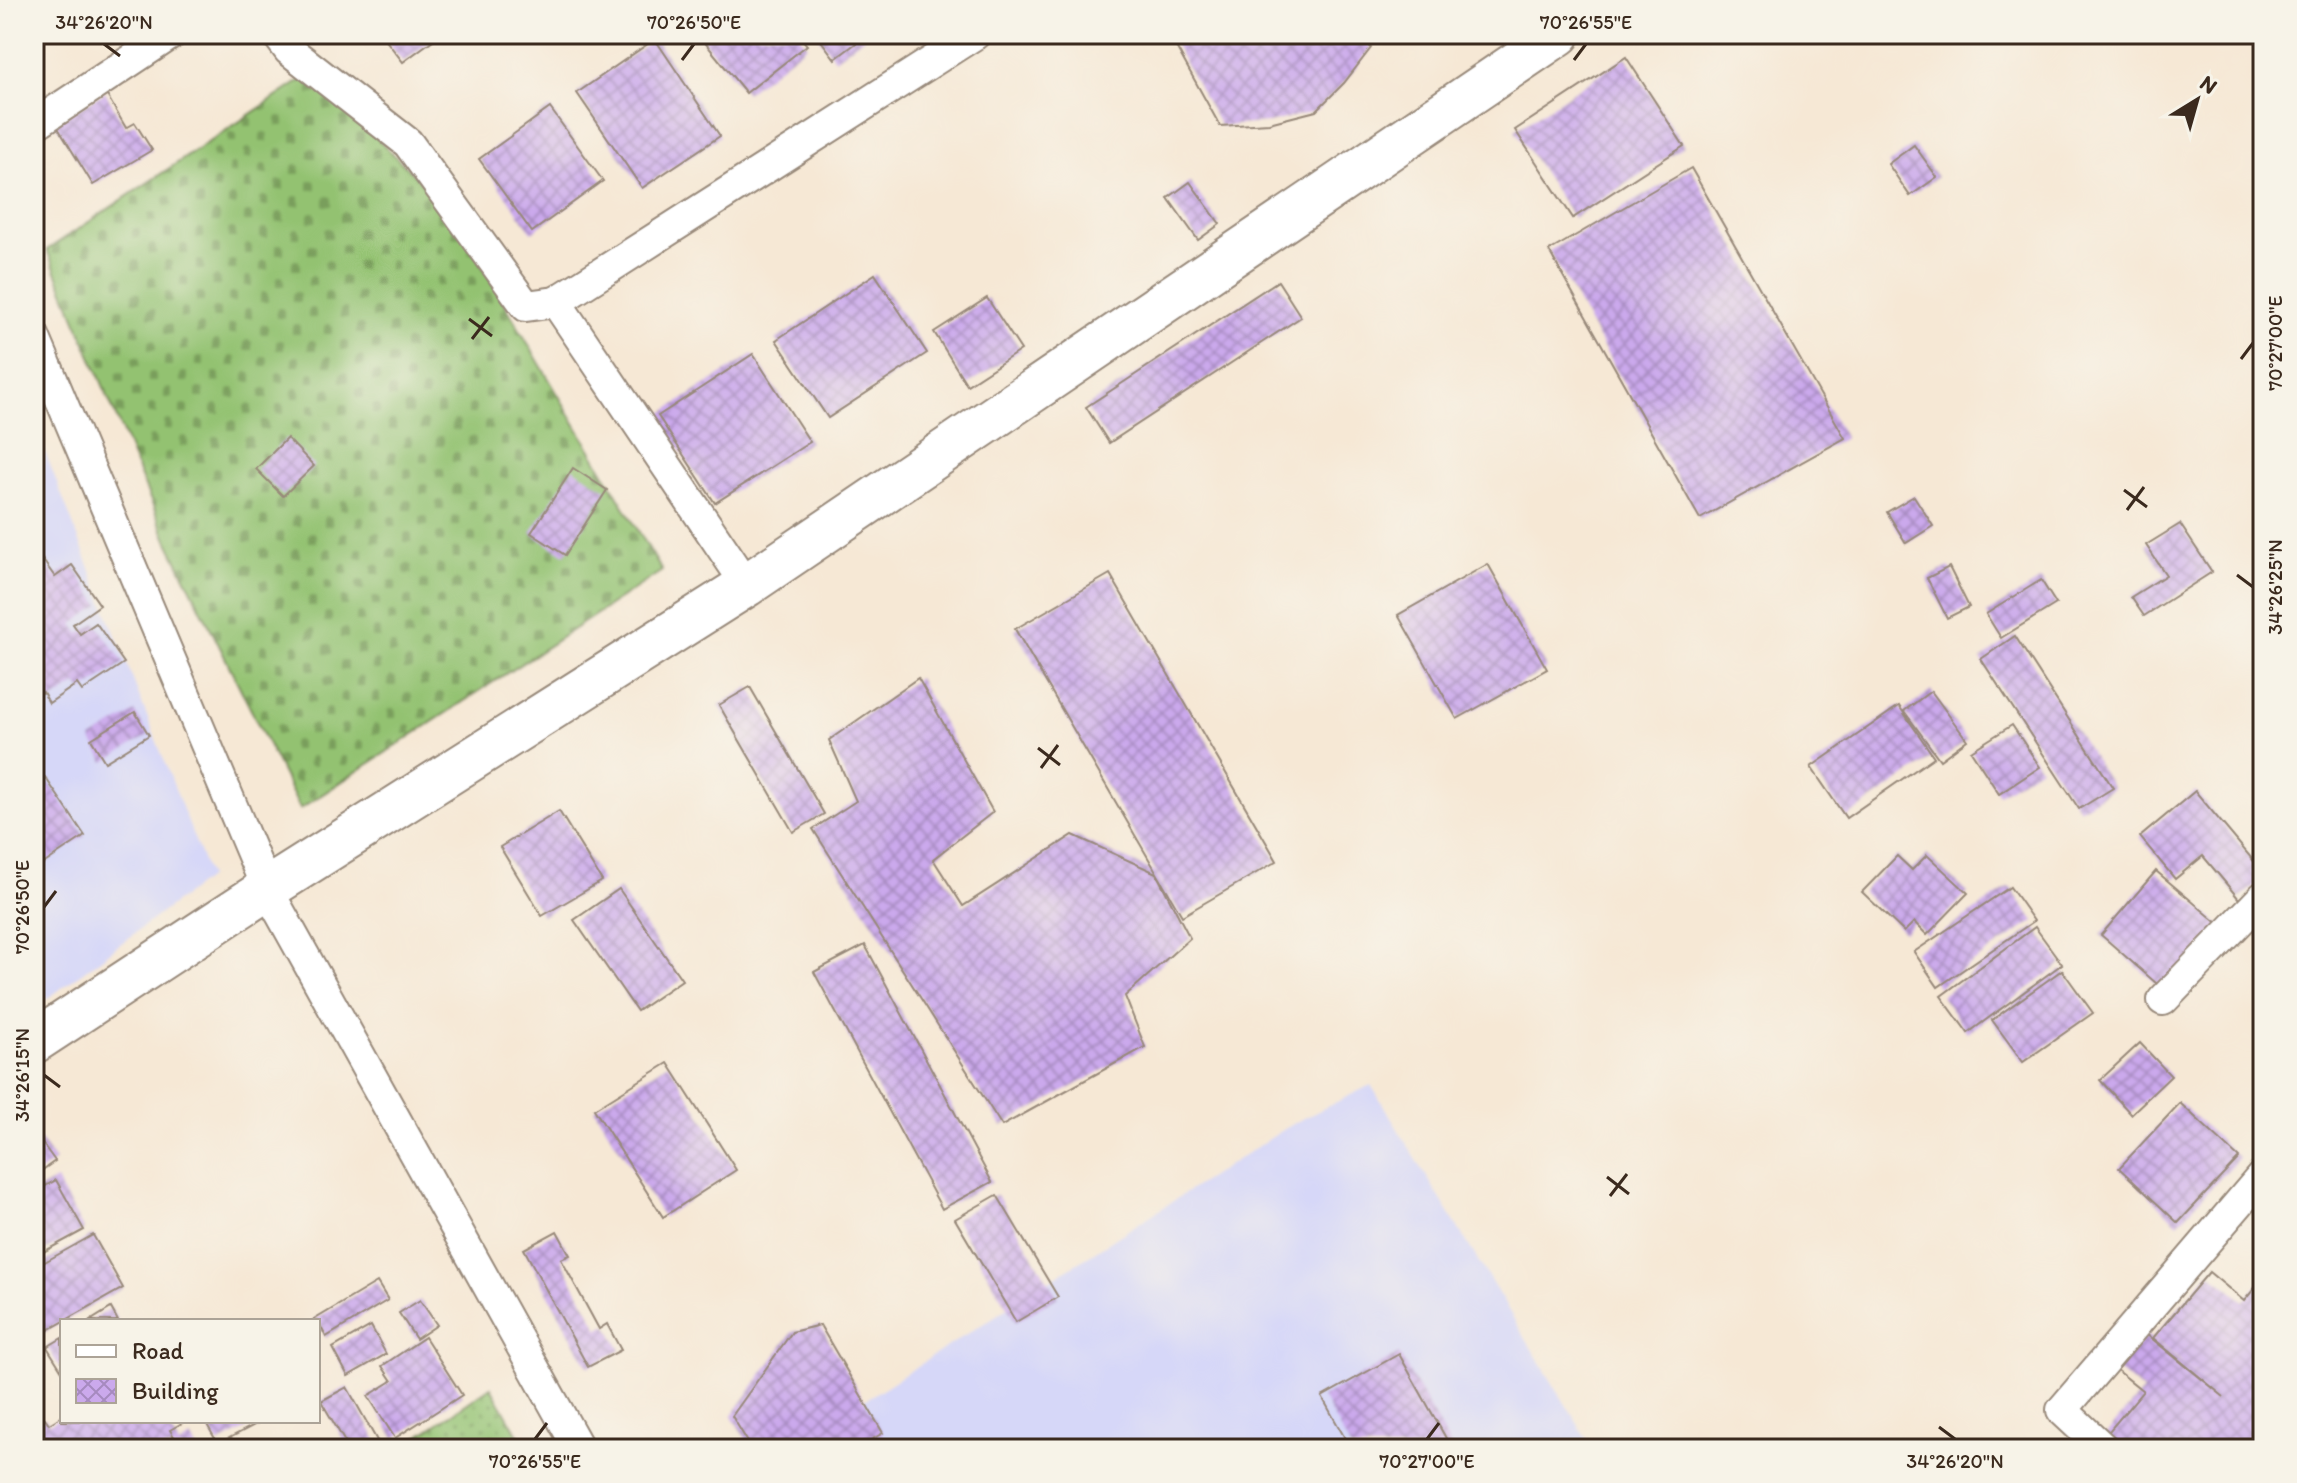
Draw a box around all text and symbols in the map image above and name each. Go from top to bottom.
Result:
text: 34°26'20"N [55,10,153,34]
text: 70°26'50"E [647,10,741,34]
text: 70°26'55"E [1540,10,1632,34]
north arrow [2157,60,2237,140]
text: N [2195,69,2223,100]
text: 70°27'00"E [2263,295,2287,391]
text: 34°26'25"N [2263,539,2287,635]
text: 70°26'50"E [10,860,34,954]
text: 34°26'15"N [10,1028,34,1122]
legend [60,1319,320,1423]
text: Road [132,1336,184,1365]
text: Building [132,1376,219,1405]
text: 70°26'55"E [489,1449,581,1473]
text: 70°27'00"E [1379,1449,1475,1473]
text: 34°26'20"N [1906,1449,2004,1473]

